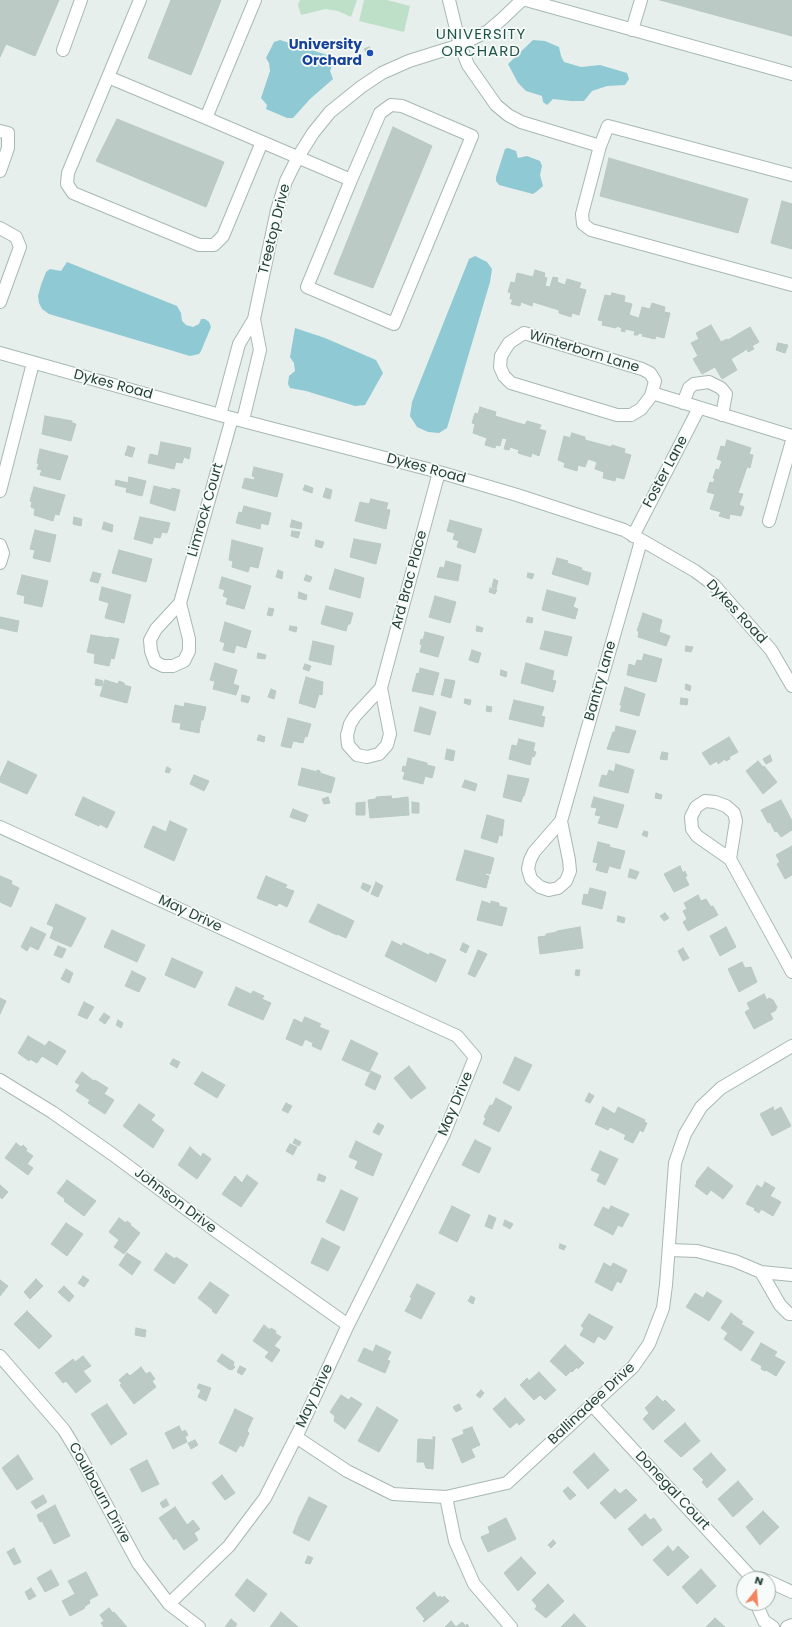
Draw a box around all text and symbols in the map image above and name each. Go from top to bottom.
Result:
district label: UNIVERSITY ORCHARD [436,26,526,61]
place label: University Orchard [289,37,362,70]
marker: University Orchard [365,48,375,58]
street label: Treetop Drive [256,182,294,276]
street label: Winterborn Lane [527,327,641,377]
street label: Dykes Road [72,366,154,404]
street label: Foster Lane [640,433,692,511]
street label: Dykes Road [385,450,467,488]
street label: Limrock Court [185,461,227,559]
street label: Ard Brac Place [389,529,431,631]
street label: Dykes Road [702,577,770,647]
street label: Bantry Lane [582,639,620,723]
street label: May Drive [156,892,224,936]
street label: May Drive [435,1069,477,1139]
street label: Johnson Drive [131,1165,219,1237]
street label: Ballinadee Drive [545,1360,639,1448]
street label: May Drive [293,1362,337,1430]
street label: Coulbourn Drive [64,1440,134,1546]
street label: Donegal Court [631,1448,713,1534]
north arrow [736,1571,776,1611]
text: N [753,1572,766,1589]

